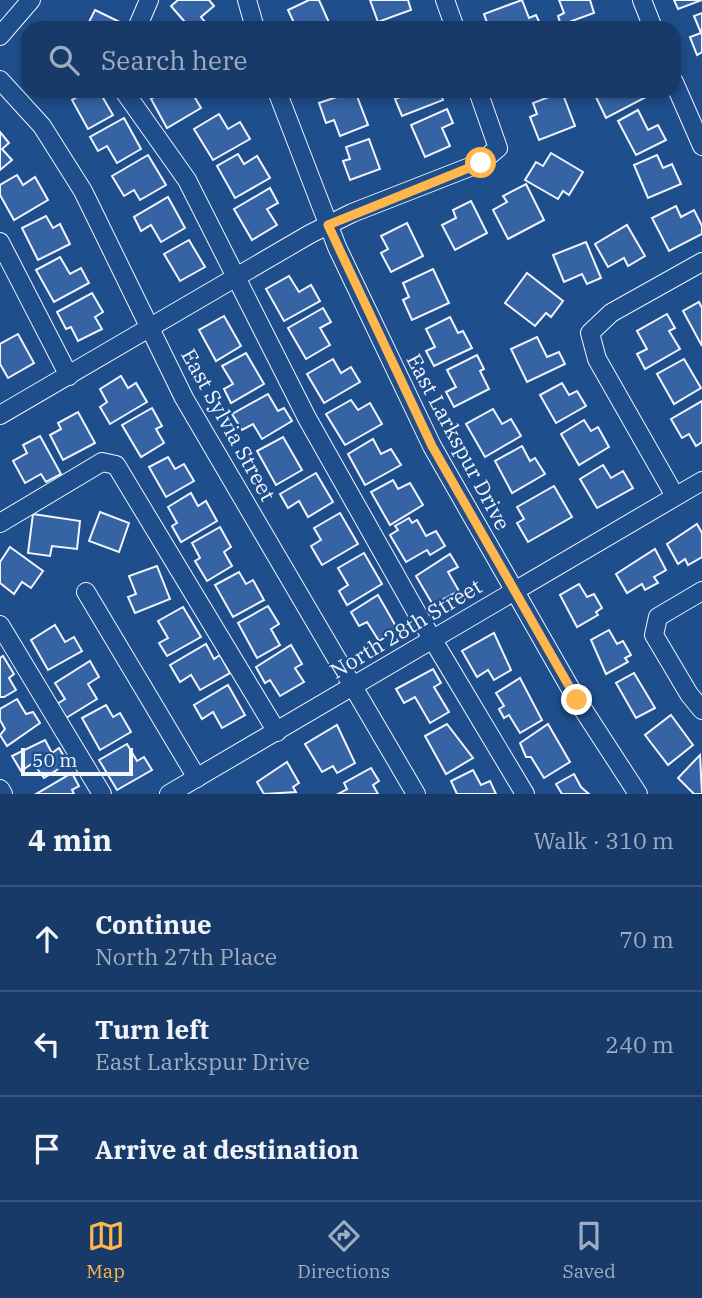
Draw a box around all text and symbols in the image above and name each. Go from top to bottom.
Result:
search box [21,21,681,98]
icon: search [45,41,83,79]
text: Search here [101,43,247,77]
route start [465,147,496,178]
street label: East Sylvia Street [175,343,282,506]
street label: East Larkspur Drive [400,348,517,535]
street label: North 28th Street [324,572,487,685]
route end [561,684,592,715]
scale bar [21,745,133,777]
text: 50 m [32,748,77,772]
text: 4 min [28,820,112,859]
text: Walk · 310 m [533,825,674,855]
text: Continue [95,907,212,941]
icon: ahead [28,920,66,958]
text: 70 m [619,924,674,954]
text: North 27th Place [95,941,277,971]
text: Turn left [95,1012,209,1046]
icon: left [28,1025,66,1063]
text: 240 m [605,1029,674,1059]
text: East Larkspur Drive [95,1046,310,1076]
icon: arrive [28,1130,66,1168]
text: Arrive at destination [95,1132,359,1166]
tab: Map [86,1217,125,1283]
tab: Directions [297,1217,390,1283]
tab: Saved [563,1217,616,1283]

